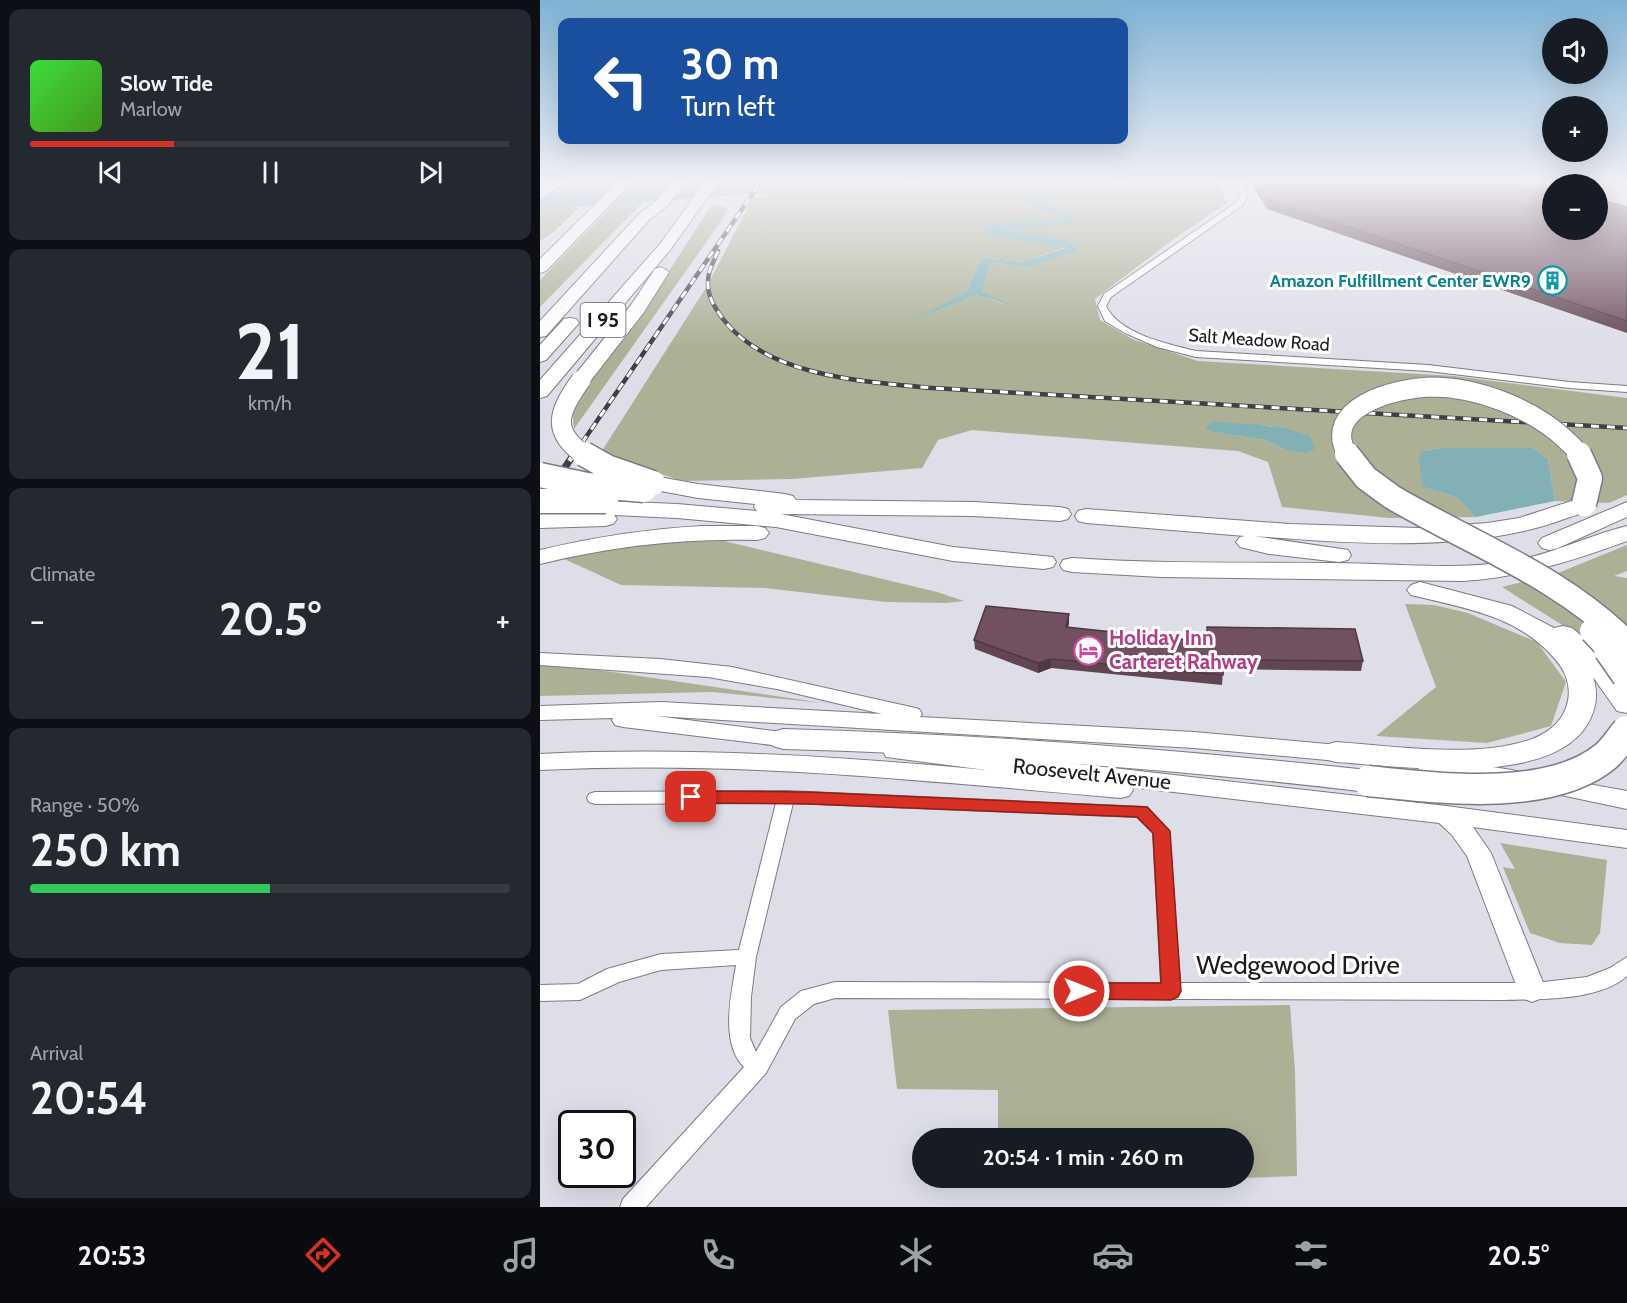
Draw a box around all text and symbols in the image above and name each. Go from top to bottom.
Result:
map controls [1542,18,1608,240]
button: sound [1542,18,1608,84]
text: 30 m [681,38,779,90]
icon: left [582,42,660,120]
text: Slow Tide [120,70,213,97]
text: Turn left [681,90,775,123]
button: + [1542,96,1608,162]
text: Marlow [120,97,182,121]
icon: previous [94,156,127,189]
icon: pause [254,156,287,189]
icon: next [414,156,447,189]
button: − [1542,174,1608,240]
building icon: Amazon Fulfillment Center EWR9 [1536,265,1568,297]
place label: Amazon Fulfillment Center EWR9 [1270,270,1531,292]
road number: I 95 [580,303,626,337]
text: 21 [235,304,305,399]
street label: Salt Meadow Road [1188,324,1330,356]
text: km/h [248,391,292,415]
text: Climate [30,562,95,586]
text: 20.5° [219,592,321,646]
text: − [30,600,45,640]
text: + [495,600,510,640]
place label: Holiday Inn Carteret Rahway [1109,625,1259,674]
hotel icon: Holiday Inn Carteret Rahway [1072,634,1104,666]
street label: Roosevelt Avenue [1012,753,1173,794]
pin [665,771,716,822]
icon: arrive [674,780,707,813]
text: Range · 50% [30,793,139,817]
text: 250 km [30,823,181,877]
street label: Wedgewood Drive [1196,949,1400,981]
position arrow [1047,959,1111,1023]
text: Arrival [30,1041,83,1065]
text: 20:54 [30,1071,148,1125]
speed limit sign: 30 [558,1110,636,1188]
text: 20:54 · 1 min · 260 m [983,1144,1183,1171]
icon: directions [302,1234,344,1276]
icon: music [500,1234,542,1276]
icon: phone [697,1234,739,1276]
icon: climate [895,1234,937,1276]
icon: car [1092,1234,1134,1276]
icon: filters [1290,1234,1332,1276]
text: 20:53 [78,1239,146,1272]
text: 20.5° [1488,1239,1549,1272]

